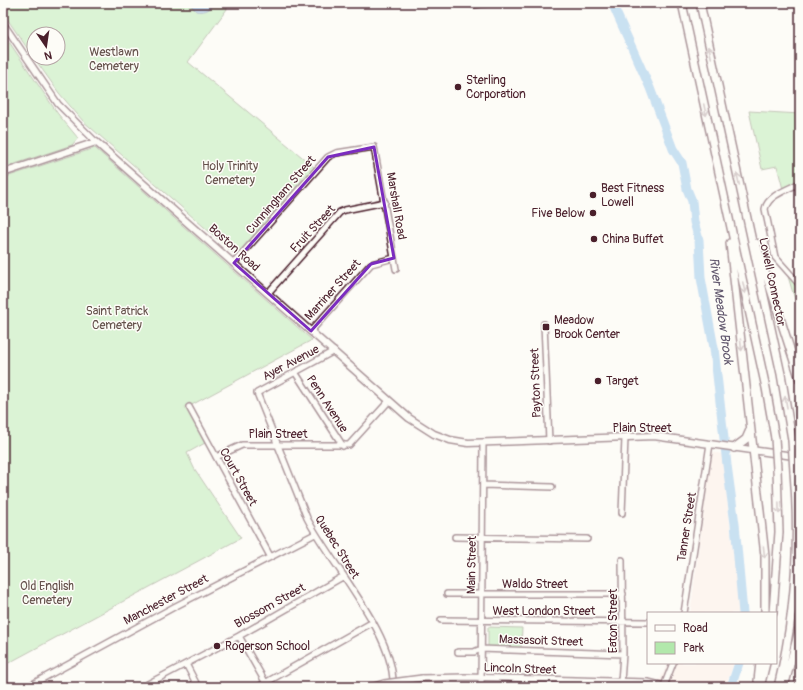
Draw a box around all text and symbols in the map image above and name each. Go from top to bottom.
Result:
north arrow [26,26,66,66]
park label: Westlawn Cemetery [89,45,139,74]
one-way arrow [706,46,714,59]
text: N [43,48,53,63]
place label: Sterling Corporation [466,73,526,102]
marker: Sterling Corporation [453,82,463,92]
one-way arrow [701,103,709,116]
street label: Cunningham Street [243,153,319,237]
park label: Holy Trinity Cemetery [202,159,258,188]
street label: Marshall Road [383,171,409,241]
one-way arrow [734,173,742,186]
place label: Best Fitness Lowell [601,181,665,210]
marker: Best Fitness Lowell [588,190,598,200]
street label: Fruit Street [287,202,339,256]
place label: Five Below [531,206,585,221]
marker: Five Below [588,208,598,218]
street label: Boston Road [205,221,263,275]
place label: China Buffet [602,232,664,247]
marker: China Buffet [589,234,599,244]
street label: Lowell Connector [755,236,789,328]
street label: Marriner Street [302,256,364,324]
water label: River Meadow Brook [706,257,737,367]
one-way arrow [740,281,748,294]
park label: Saint Patrick Cemetery [86,304,148,333]
place label: Meadow Brook Center [554,313,621,342]
marker: Meadow Brook Center [541,322,551,332]
one-way arrow [737,338,745,351]
street label: Ayer Avenue [260,342,322,384]
street label: Payton Street [527,348,545,418]
street label: Penn Avenue [303,372,351,436]
place label: Target [606,374,639,389]
marker: Target [593,376,603,386]
one-way arrow [782,396,790,409]
street label: Plain Street [612,421,672,436]
street label: Plain Street [248,427,308,442]
street label: Court Street [216,445,260,509]
street label: Tanner Street [674,491,700,563]
one-way arrow [775,501,783,514]
street label: Quebec Street [311,512,363,582]
street label: Main Street [464,536,480,594]
one-way arrow [761,545,768,558]
street label: Manchester Street [121,571,211,629]
street label: Waldo Street [502,577,568,592]
park label: Old English Cemetery [20,579,74,608]
street label: Blossom Street [232,580,308,632]
street label: Eaton Street [606,589,621,653]
street label: West London Street [493,604,596,619]
legend [647,612,777,664]
text: Road [683,621,708,636]
street label: Massasoit Street [499,632,584,650]
place label: Rogerson School [225,639,310,654]
marker: Rogerson School [212,641,222,651]
text: Park [683,641,704,656]
street label: Lincoln Street [483,660,557,678]

